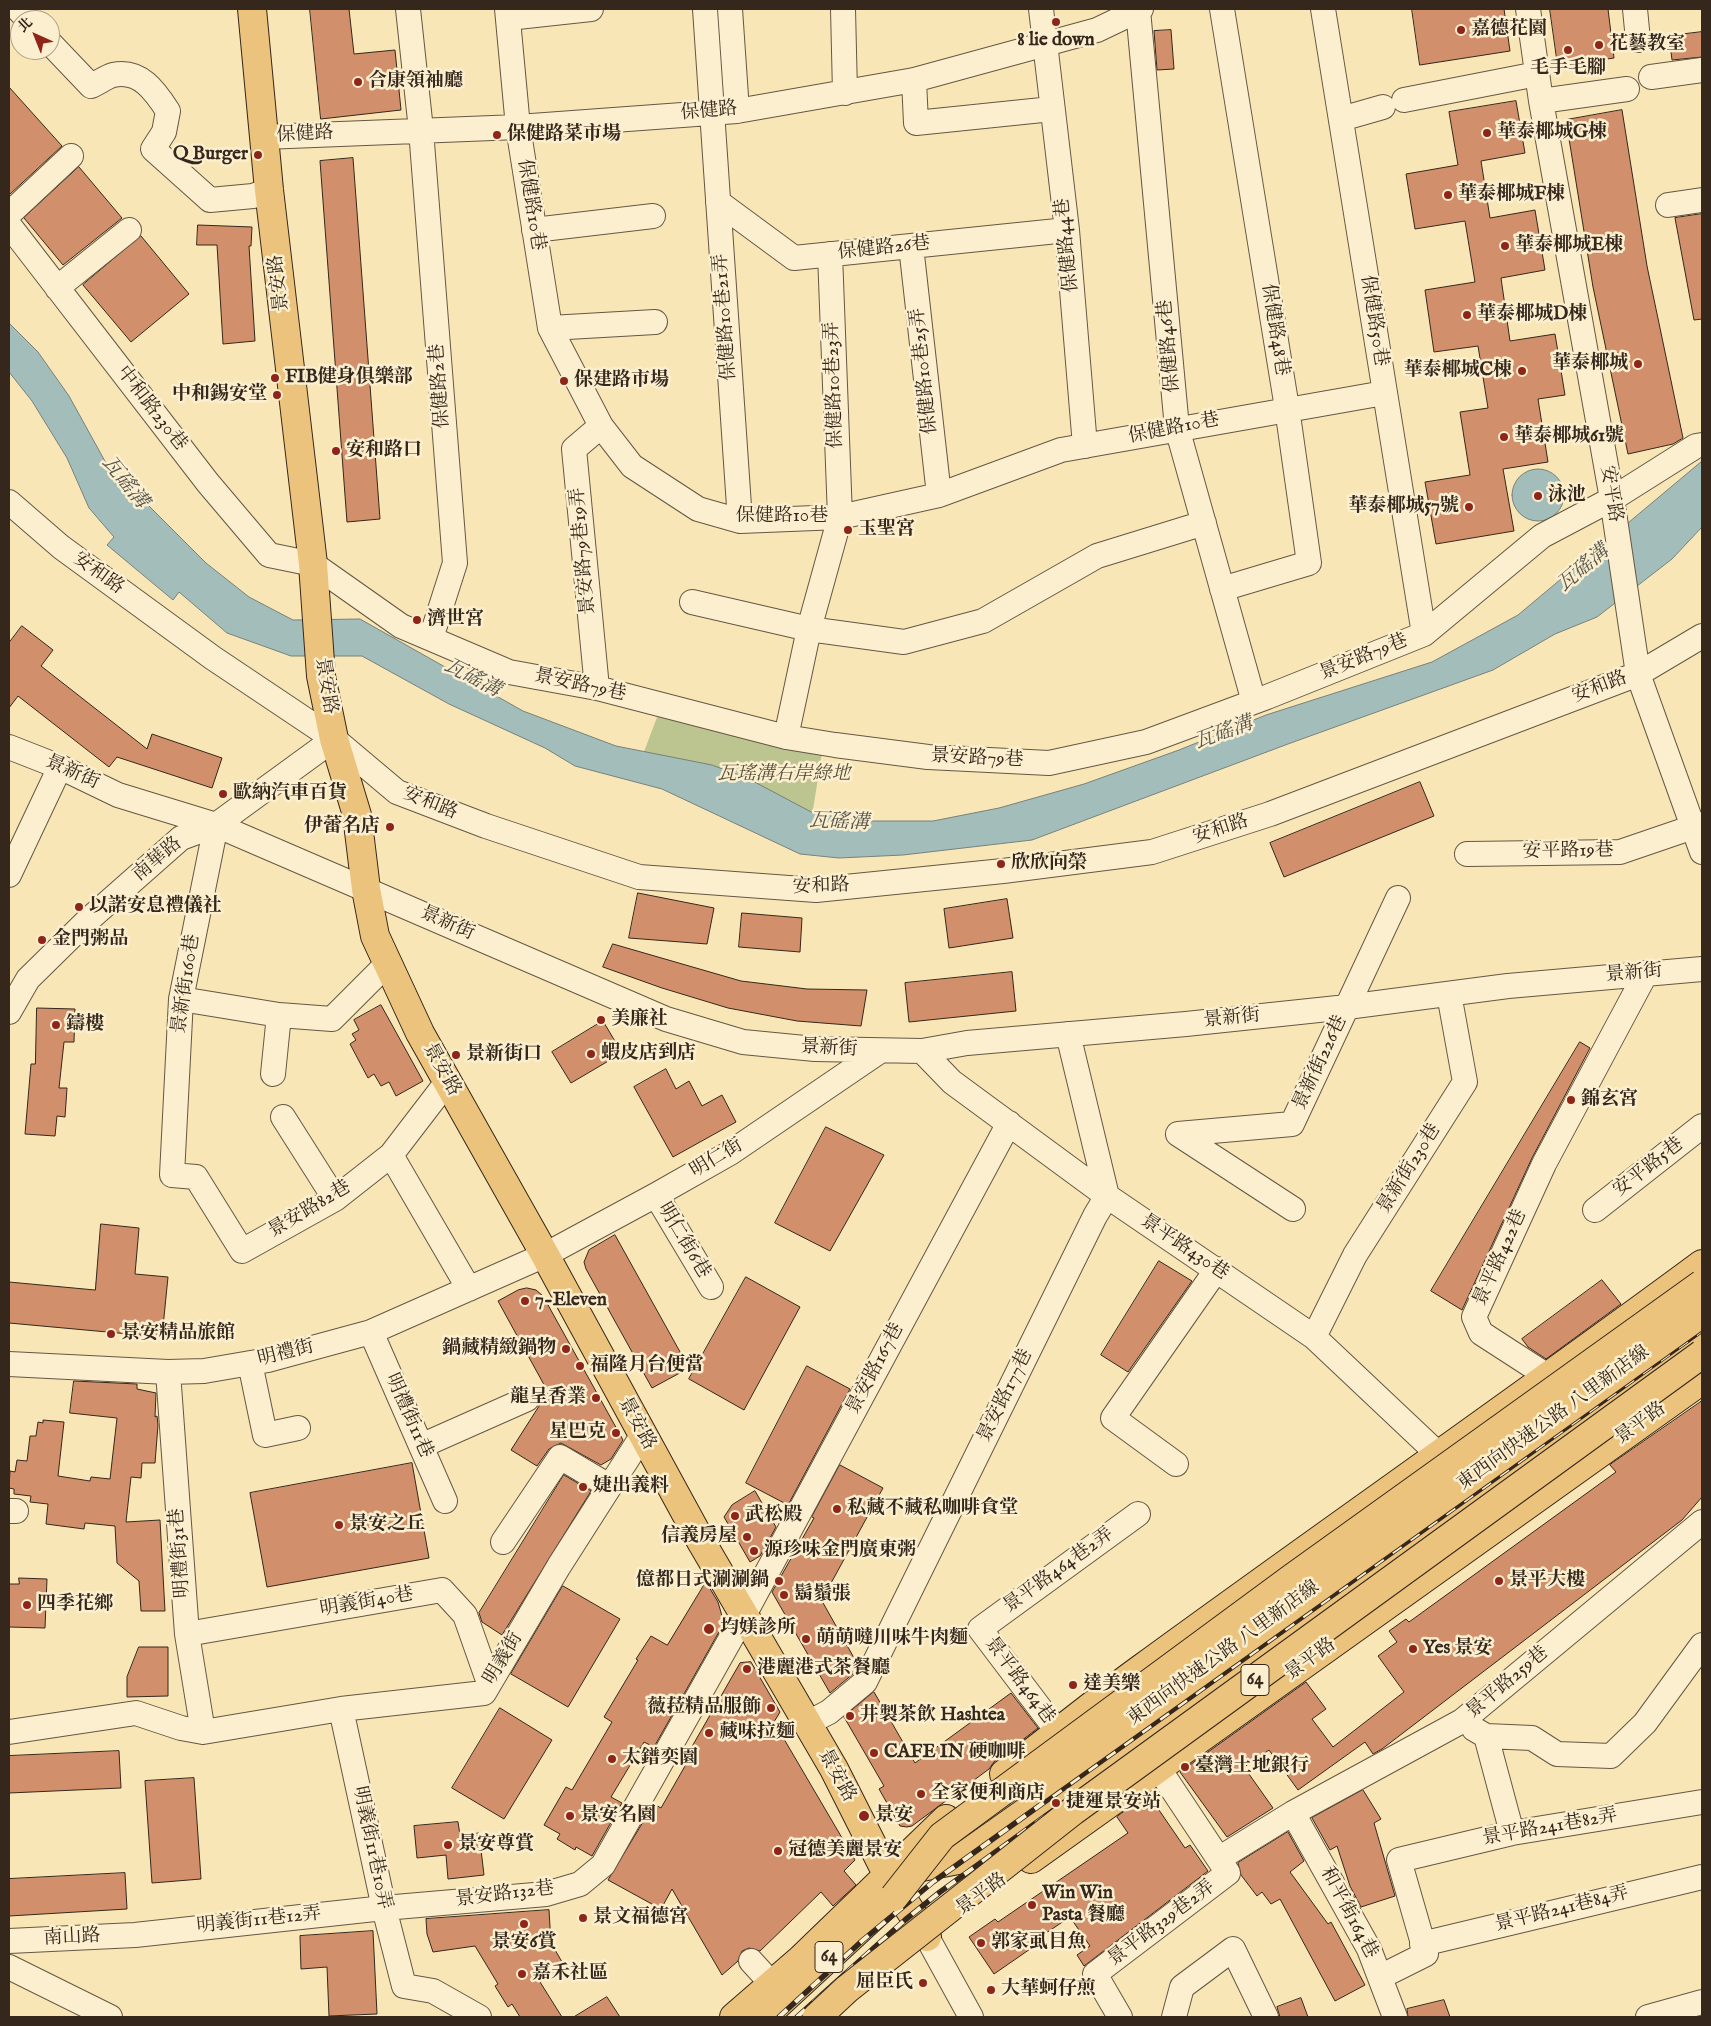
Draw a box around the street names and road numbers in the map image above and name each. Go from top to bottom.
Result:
street label: 保健路 [680,98,738,126]
street label: 保健路 [276,122,334,148]
street label: 保健路10巷 [512,158,548,252]
street label: 保健路44巷 [1052,197,1084,293]
street label: 保健路26巷 [837,233,931,265]
street label: 景安路 [265,253,295,313]
street label: 保健路10巷21弄 [710,253,742,381]
street label: 保健路50巷 [1355,274,1391,368]
street label: 保健路48巷 [1255,282,1293,378]
street label: 保健路46巷 [1155,299,1185,393]
street label: 保健路10巷25弄 [907,307,943,435]
street label: 保健路10巷23弄 [821,321,849,449]
street label: 保健路2巷 [427,343,455,429]
street label: 中和路230巷 [111,362,191,456]
street label: 保健路10巷 [1127,409,1221,449]
street label: 安平路 [1594,464,1626,524]
street label: 景安路79巷19弄 [567,486,601,616]
street label: 保健路10巷 [736,506,828,528]
street label: 安和路 [68,548,128,600]
street label: 景安路79巷 [1317,630,1411,686]
street label: 景安路 [309,656,341,716]
street label: 景安路79巷 [532,665,628,707]
street label: 安和路 [1569,667,1631,709]
street label: 景安路79巷 [930,745,1024,773]
street label: 景新街 [41,751,103,795]
street label: 安和路 [399,783,461,825]
street label: 安和路 [1190,810,1252,850]
street label: 南華路 [129,833,187,887]
street label: 安平路19巷 [1522,840,1614,864]
street label: 安和路 [792,875,850,899]
street label: 景新街 [416,902,478,946]
street label: 景新街160巷 [169,933,205,1035]
street label: 景新街 [1605,960,1663,988]
street label: 景新街 [1202,1005,1262,1033]
street label: 景新街226巷 [1289,1012,1353,1114]
street label: 景新街 [800,1036,858,1062]
street label: 景安路 [417,1040,465,1100]
street label: 景新街230巷 [1373,1120,1447,1218]
street label: 安平路5巷 [1609,1134,1689,1202]
street label: 明仁街 [687,1135,747,1183]
street label: 景安路82巷 [265,1176,355,1244]
street label: 明仁街6巷 [652,1199,714,1283]
street label: 景平路422巷 [1470,1206,1532,1310]
street label: 景平路430巷 [1135,1210,1233,1286]
street label: 景安路167巷 [842,1320,910,1418]
street label: 明禮街 [256,1336,316,1372]
street label: 東西向快速公路 八里新店線 [1453,1342,1655,1496]
street label: 景安路177巷 [974,1346,1038,1446]
street label: 明禮街11巷 [379,1370,437,1462]
street label: 景安路 [612,1394,660,1454]
street label: 景平路 [1611,1398,1671,1450]
street label: 明禮街31巷 [166,1507,196,1599]
street label: 景平路464巷2弄 [999,1523,1119,1619]
street label: 東西向快速公路 八里新店線 [1123,1577,1325,1731]
street label: 明義街40巷 [318,1584,416,1622]
street label: 明義街 [480,1629,528,1689]
street label: 景平路464巷 [979,1633,1059,1729]
street label: 景平路 [1281,1634,1341,1686]
street label: 景平路259巷 [1462,1642,1554,1724]
road number: 64 [1241,1664,1269,1696]
street label: 景安路 [812,1746,860,1806]
street label: 明義街11巷10弄 [347,1784,395,1912]
street label: 景平路241巷82弄 [1481,1805,1619,1851]
street label: 和平街164巷 [1314,1863,1382,1963]
street label: 景平路 [952,1869,1012,1921]
street label: 景平路329巷2弄 [1104,1876,1220,1972]
street label: 景安路132巷 [454,1878,556,1912]
street label: 景平路241巷84弄 [1493,1882,1631,1938]
street label: 明義街11巷12弄 [196,1903,322,1939]
street label: 南山路 [43,1925,101,1951]
road number: 64 [815,1941,843,1972]

